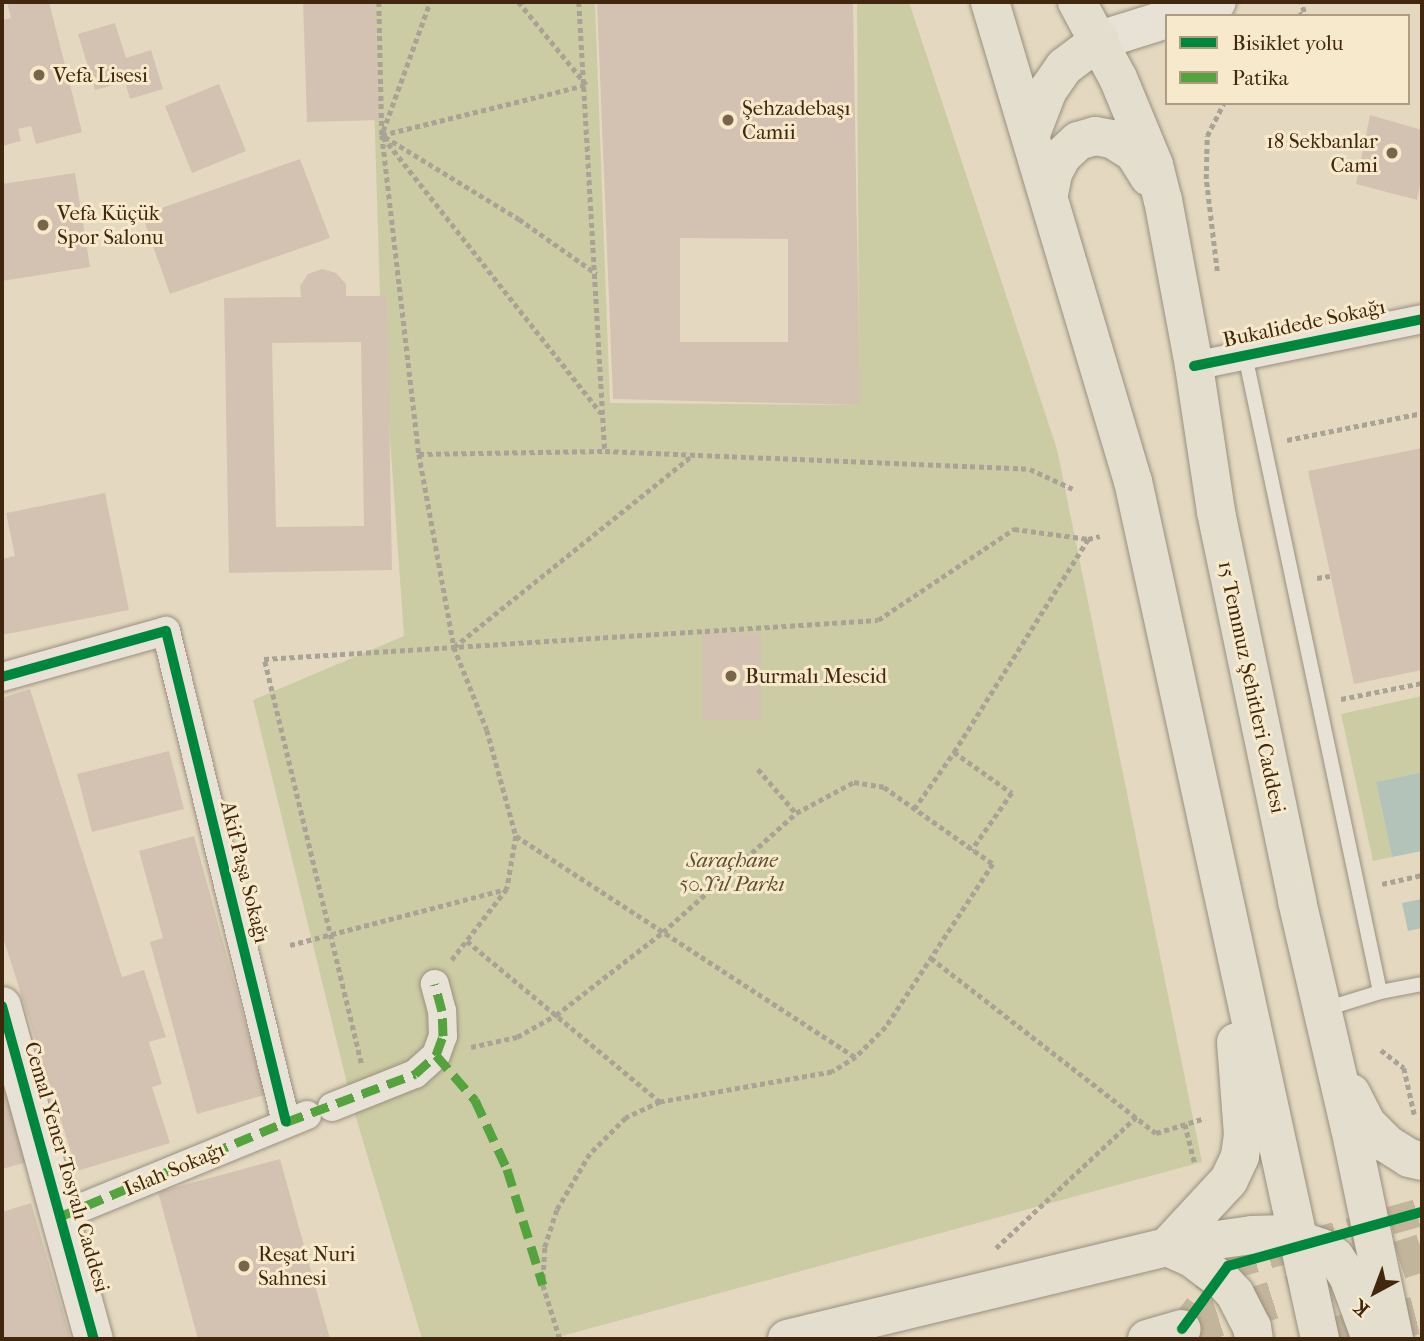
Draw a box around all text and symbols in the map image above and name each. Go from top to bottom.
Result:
legend [1165,14,1410,105]
text: Bisiklet yolu [1232,31,1343,55]
place label: Vefa Lisesi [53,62,148,88]
text: Patika [1232,66,1288,90]
marker: Vefa Lisesi [31,67,47,83]
place label: Şehzadebaşı Camii [742,95,850,145]
marker: Şehzadebaşı Camii [720,112,736,128]
place label: 18 Sekbanlar Cami [1266,128,1378,178]
marker: 18 Sekbanlar Cami [1384,145,1400,161]
place label: Vefa Küçük Spor Salonu [57,200,164,250]
marker: Vefa Küçük Spor Salonu [35,217,51,233]
street label: Bukalidede Sokağı [1221,293,1387,353]
street label: 15 Temmuz Şehitleri Caddesi [1213,558,1291,816]
place label: Burmalı Mescid [745,663,887,689]
marker: Burmalı Mescid [723,668,739,684]
street label: Akif Paşa Sokağı [215,798,275,946]
park label: Saraçhane 50.Yıl Parkı [679,847,785,897]
street label: Cemal Yener Tosyalı Caddesi [19,1039,115,1295]
street label: Islah Sokağı [120,1137,228,1201]
place label: Reşat Nuri Sahnesi [258,1241,355,1291]
north arrow [1340,1257,1410,1327]
marker: Reşat Nuri Sahnesi [236,1258,252,1274]
text: K [1349,1295,1374,1321]

